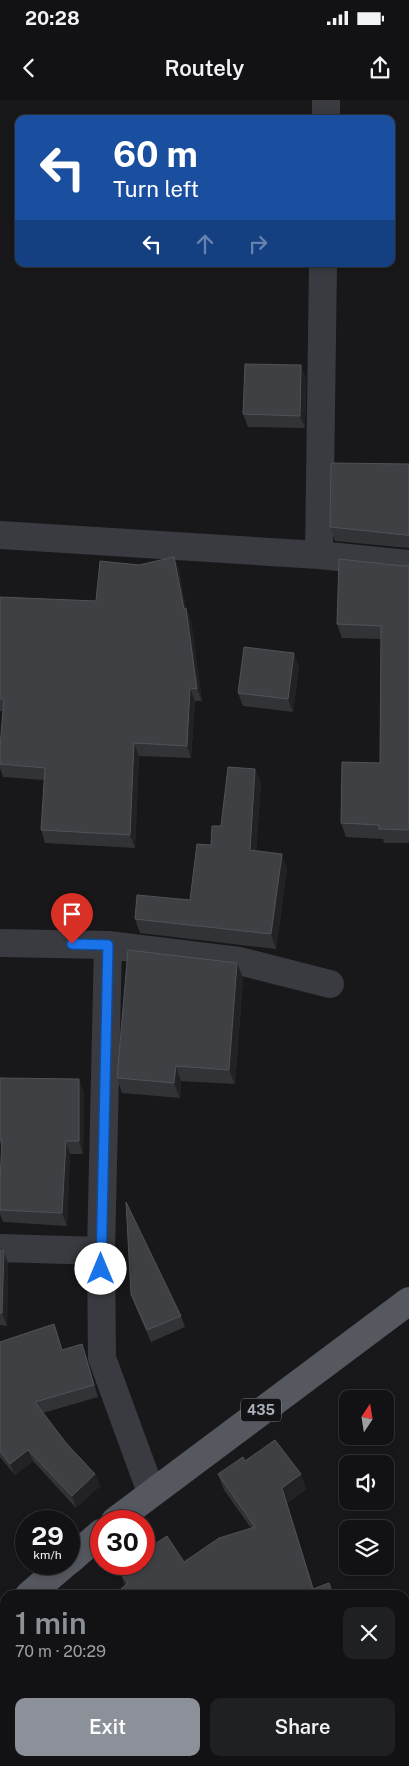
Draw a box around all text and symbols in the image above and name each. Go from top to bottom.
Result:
text: 20:28 [25,7,80,29]
icon: back [15,54,43,82]
icon: share [366,54,394,82]
text: Routely [165,55,244,81]
text: 60 m [113,134,198,175]
icon: left [30,135,95,200]
text: Turn left [113,176,199,202]
icon: left [138,230,166,258]
icon: ahead [191,230,219,258]
icon: right [244,230,272,258]
pin [51,893,93,944]
icon: arrive [58,900,86,928]
position arrow [74,1242,126,1294]
north arrow [339,1390,394,1445]
map controls [339,1390,394,1575]
road number: 435 [241,1398,281,1422]
button: sound [339,1455,394,1510]
speed limit sign: 30 [90,1510,155,1575]
button: layers [339,1520,394,1575]
text: 29 [31,1521,64,1551]
text: km/h [33,1548,62,1562]
text: 1 min [15,1605,86,1641]
button: close [343,1607,395,1659]
text: 70 m · 20:29 [15,1642,106,1661]
button: Exit [15,1698,200,1756]
button: Share [210,1698,395,1756]

